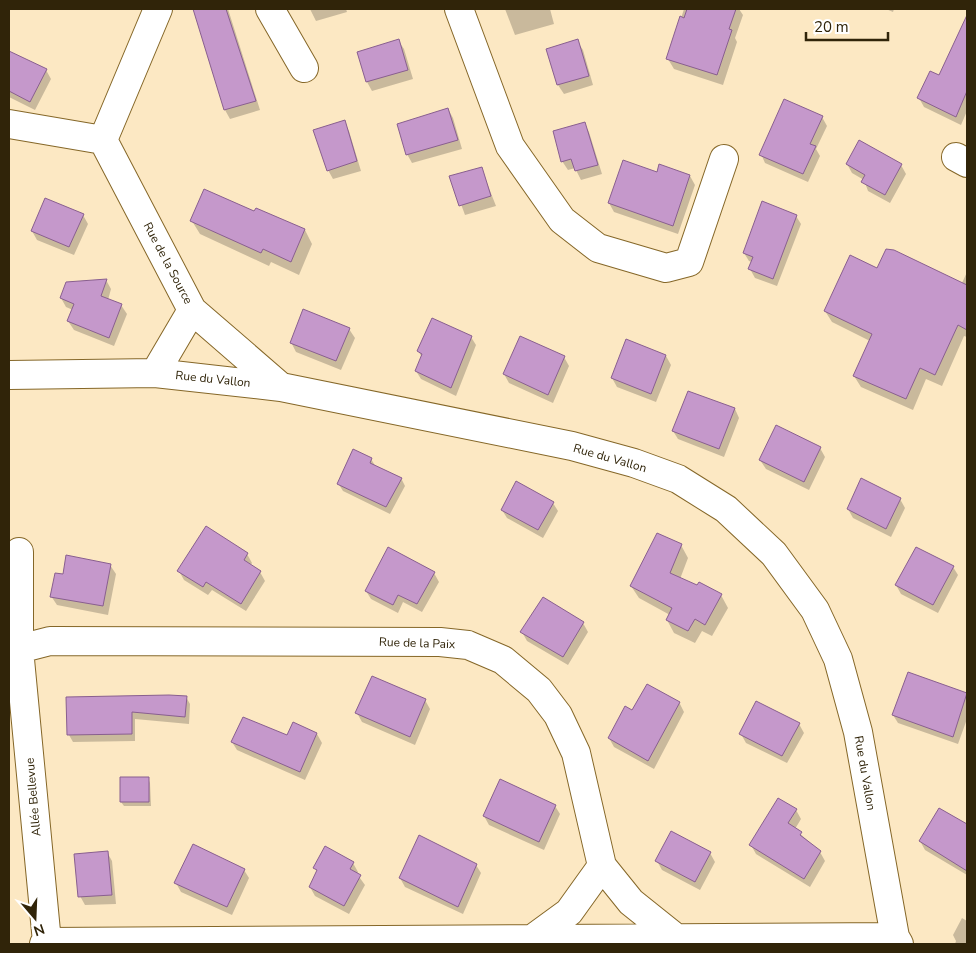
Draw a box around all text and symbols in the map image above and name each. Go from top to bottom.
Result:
scale bar [806,10,888,42]
text: 20 m [814,17,849,37]
street label: Rue de la Source [140,219,196,307]
street label: Rue du Vallon [175,367,251,391]
street label: Rue du Vallon [571,440,649,476]
street label: Rue de la Paix [379,634,456,652]
street label: Rue du Vallon [851,734,879,812]
street label: Allée Bellevue [22,757,44,837]
north arrow [10,893,60,943]
text: N [31,919,47,941]

